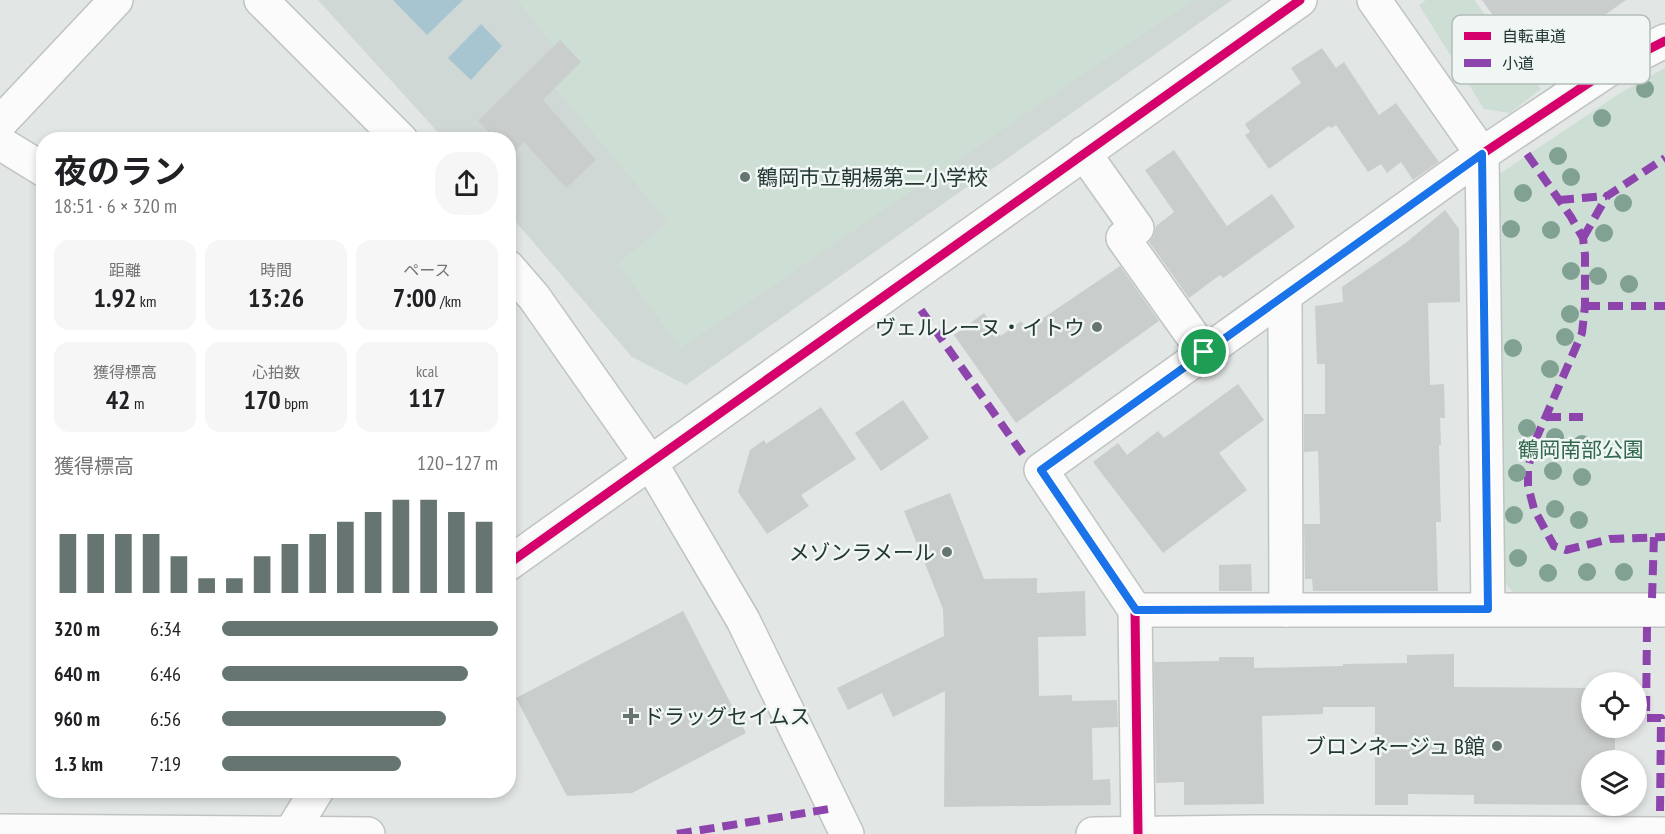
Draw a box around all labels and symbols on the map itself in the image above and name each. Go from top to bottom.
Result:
legend [1452,15,1650,84]
text: 自転車道 [1502,26,1566,46]
text: 小道 [1502,53,1534,73]
place label: 鶴岡市立朝楊第二小学校 [757,164,988,191]
marker: 鶴岡市立朝楊第二小学校 [738,170,752,184]
place label: ヴェルレーヌ・イトウ [875,314,1085,341]
marker: ヴェルレーヌ・イトウ [1090,320,1104,334]
pin [1178,326,1229,377]
park label: 鶴岡南部公園 [1518,436,1644,463]
place label: メゾンラメール [789,539,935,566]
marker: メゾンラメール [940,545,954,559]
place label: ドラッグセイムス [643,703,811,730]
marker: ドラッグセイムス [624,709,638,723]
place label: ブロンネージュ B館 [1305,733,1485,760]
marker: ブロンネージュ B館 [1490,739,1504,753]

